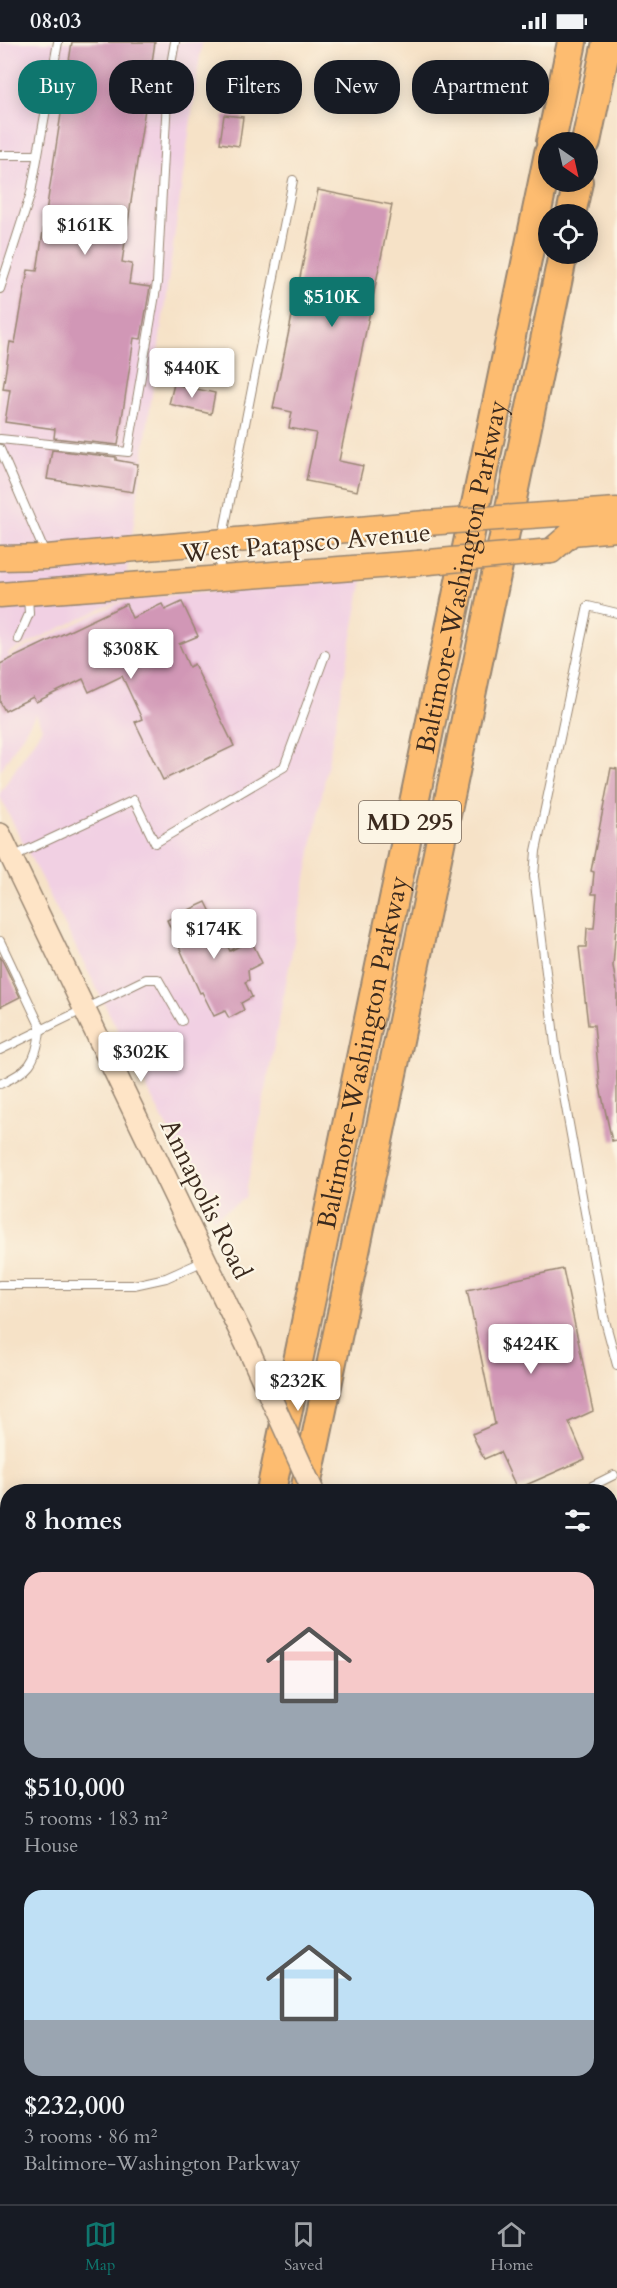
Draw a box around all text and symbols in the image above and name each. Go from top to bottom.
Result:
text: 08:03 [30,6,81,36]
chip: Buy [18,60,97,114]
chip: Rent [109,60,194,114]
chip: Filters [206,60,302,114]
chip: New [314,60,400,114]
chip: Apartment [412,60,549,114]
north arrow [538,132,598,192]
map controls [538,132,598,264]
button: locate [538,204,598,264]
pin: $161K [43,205,127,256]
text: $161K [56,211,114,238]
pin: $510K [290,277,374,328]
text: $510K [303,283,361,310]
pin: $440K [150,348,234,399]
text: $440K [163,354,221,381]
street label: Baltimore-Washington Parkway [407,397,515,756]
street label: West Patapsco Avenue [179,515,432,571]
pin: $308K [89,629,173,680]
text: $308K [102,635,160,662]
road number: MD 295 [359,801,461,843]
street label: Baltimore-Washington Parkway [308,873,416,1232]
pin: $174K [172,909,256,960]
text: $174K [185,915,243,942]
pin: $302K [99,1032,183,1083]
text: $302K [112,1038,170,1065]
street label: Annapolis Road [152,1113,260,1285]
pin: $424K [489,1324,573,1375]
text: $424K [502,1330,560,1357]
pin: $232K [256,1361,340,1412]
text: $232K [269,1367,327,1394]
text: 8 homes [24,1503,122,1538]
icon: filters [561,1504,594,1537]
icon: home [255,1611,363,1719]
text: $510,000 [24,1770,125,1805]
text: 5 rooms · 183 m² [24,1805,168,1832]
text: House [24,1832,78,1859]
icon: home [255,1929,363,2037]
text: $232,000 [24,2088,125,2123]
text: 3 rooms · 86 m² [24,2123,157,2150]
text: Baltimore-Washington Parkway [24,2150,300,2177]
tab: Map [84,2218,117,2276]
tab: Saved [284,2218,323,2276]
tab: Home [490,2218,533,2276]

